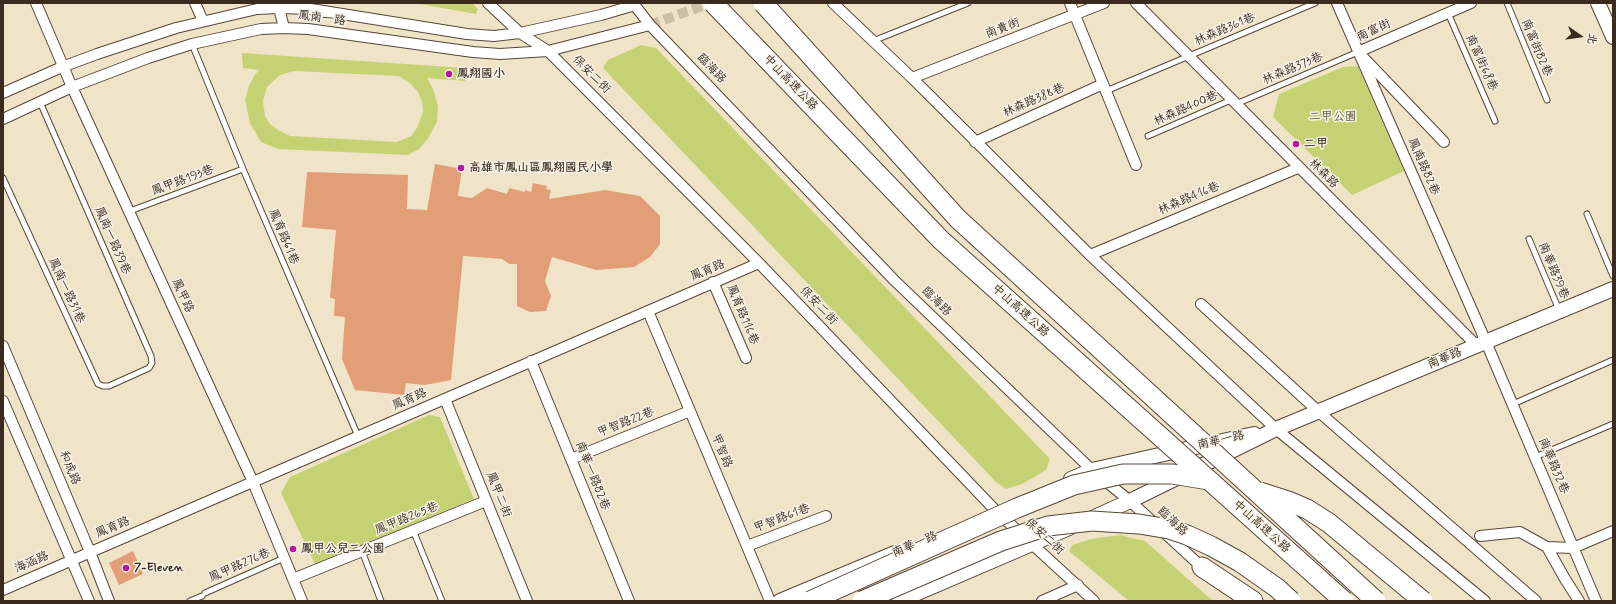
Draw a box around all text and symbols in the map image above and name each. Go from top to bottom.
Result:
street label: 鳳南一路 [297,9,347,29]
street label: 林森路361巷 [1192,11,1258,49]
street label: 南貴街 [984,16,1022,42]
north arrow [1560,16,1600,56]
street label: 南富街 [1355,17,1393,45]
street label: 南富街82巷 [1517,17,1555,79]
street label: 南富街68巷 [1462,32,1500,94]
text: 北 [1584,32,1600,46]
street label: 林森路373巷 [1261,50,1325,88]
street label: 臨海路 [693,51,729,87]
street label: 中山高速公路 [760,52,820,114]
street label: 保安二街 [569,53,613,97]
place label: 鳳翔國小 [457,67,505,81]
marker: 鳳翔國小 [444,69,454,79]
street label: 林森路388巷 [1001,81,1067,121]
street label: 林森路400巷 [1152,88,1220,130]
park label: 二甲公園 [1309,110,1357,124]
street label: 鳳南路82巷 [1404,136,1442,198]
place label: 二甲 [1304,137,1328,151]
marker: 二甲 [1291,139,1301,149]
street label: 林森路 [1305,156,1341,192]
place label: 高雄市鳳山區鳳翔國民小學 [469,161,613,175]
street label: 鳳甲路193巷 [150,163,216,199]
marker: 高雄市鳳山區鳳翔國民小學 [456,163,466,173]
street label: 林森路416巷 [1156,180,1222,218]
street label: 鳳南一路39巷 [91,205,133,277]
street label: 鳳育路61巷 [265,207,301,267]
street label: 南華路39巷 [1535,240,1571,302]
street label: 鳳南一路31巷 [45,256,87,326]
street label: 鳳育路 [689,257,727,285]
street label: 鳳甲路 [168,277,196,315]
street label: 中山高速公路 [988,282,1052,340]
street label: 鳳育路116巷 [723,283,761,347]
street label: 保安二街 [796,284,840,328]
street label: 臨海路 [918,284,954,320]
street label: 南華路 [1426,345,1464,373]
street label: 鳳育路 [391,386,429,414]
street label: 甲智路22巷 [595,405,657,441]
street label: 南華一路 [1196,429,1246,453]
street label: 甲智路 [707,432,735,470]
street label: 南華路32巷 [1535,436,1571,496]
street label: 南華一路82巷 [572,439,612,513]
street label: 和成路 [55,449,83,487]
street label: 鳳甲二街 [482,470,514,520]
street label: 中山高速公路 [1229,498,1293,556]
street label: 鳳甲路265巷 [373,500,441,538]
street label: 甲智路61巷 [752,502,812,536]
street label: 臨海路 [1154,504,1190,540]
street label: 鳳育路 [94,514,132,542]
street label: 保安二街 [1021,516,1067,558]
street label: 南華一路 [890,529,940,561]
place label: 鳳甲公兒二公園 [301,542,385,556]
marker: 鳳甲公兒二公園 [288,544,298,554]
street label: 鳳甲路276巷 [207,546,273,586]
street label: 海涵路 [13,549,51,577]
place label: 7-Eleven [134,561,183,575]
marker: 7-Eleven [121,563,131,573]

